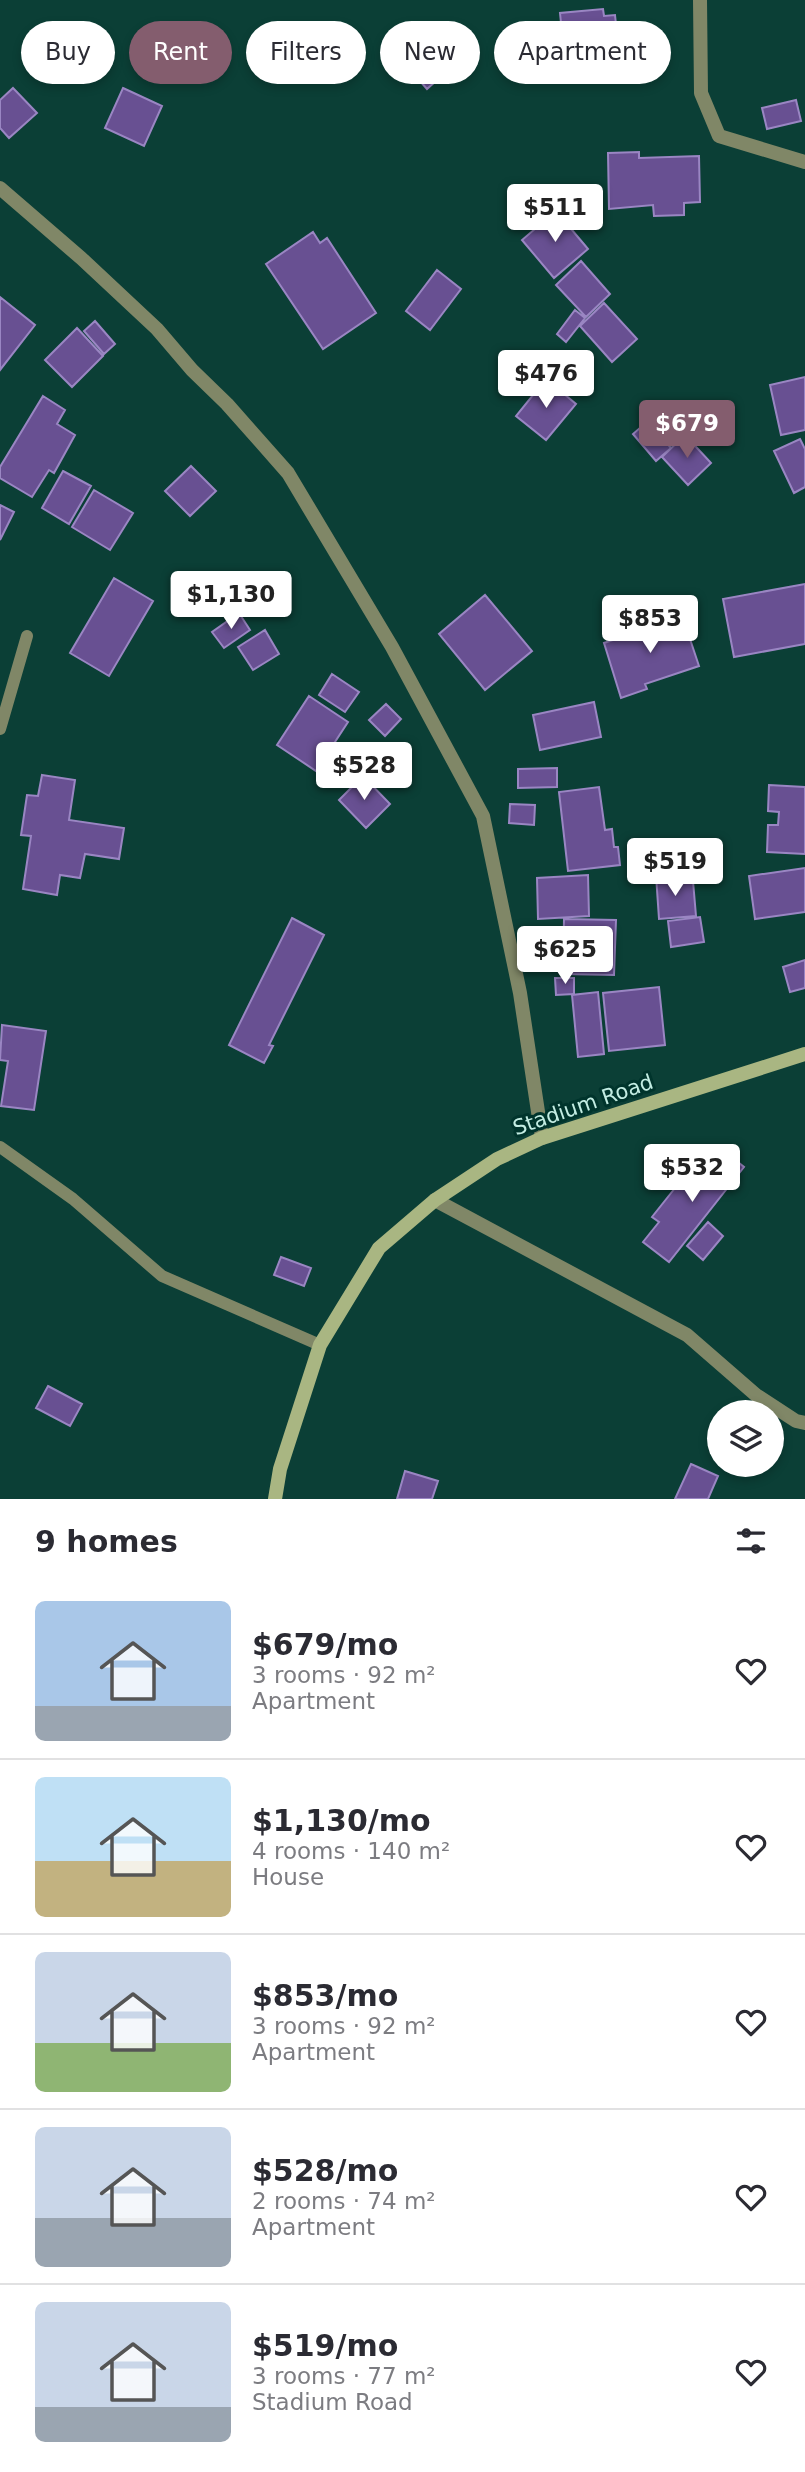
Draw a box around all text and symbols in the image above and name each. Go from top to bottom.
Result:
chip: Buy [21,21,115,84]
chip: Rent [129,21,232,84]
chip: Filters [246,21,366,84]
chip: New [380,21,480,84]
chip: Apartment [494,21,671,84]
pin: $511 [514,184,596,244]
text: $511 [523,194,587,220]
pin: $476 [505,350,587,410]
text: $476 [514,360,578,386]
pin: $679 [646,400,728,460]
text: $679 [655,410,719,436]
pin: $1,130 [174,572,288,631]
text: $1,130 [187,581,275,607]
pin: $853 [609,596,691,655]
text: $853 [618,605,682,631]
pin: $528 [323,742,405,802]
text: $528 [332,752,396,778]
pin: $519 [634,838,716,898]
text: $519 [643,848,707,874]
pin: $625 [524,926,606,986]
text: $625 [533,936,597,962]
street label: Stadium Road [510,1070,656,1140]
pin: $532 [651,1144,733,1204]
text: $532 [660,1154,724,1180]
map controls [707,1400,784,1477]
button: layers [707,1400,784,1477]
icon: filters [732,1522,770,1560]
text: 9 homes [35,1524,178,1559]
text: $679/mo [252,1627,398,1662]
icon: home [91,1629,175,1713]
icon: heart [732,1652,770,1690]
text: 3 rooms · 92 m² [252,1662,436,1688]
text: Apartment [252,1688,375,1714]
text: $1,130/mo [252,1803,431,1838]
icon: home [91,1805,175,1889]
icon: heart [732,1828,770,1866]
text: 4 rooms · 140 m² [252,1838,450,1864]
text: House [252,1864,324,1890]
text: $853/mo [252,1978,398,2013]
icon: home [91,1980,175,2064]
icon: heart [732,2003,770,2041]
text: 3 rooms · 92 m² [252,2013,436,2039]
text: Apartment [252,2039,375,2065]
text: $528/mo [252,2153,398,2188]
icon: home [91,2155,175,2239]
icon: heart [732,2178,770,2216]
text: 2 rooms · 74 m² [252,2188,436,2214]
text: Apartment [252,2214,375,2240]
text: $519/mo [252,2328,398,2363]
icon: home [91,2330,175,2414]
icon: heart [732,2353,770,2391]
text: 3 rooms · 77 m² [252,2363,436,2389]
text: Stadium Road [252,2389,413,2415]

